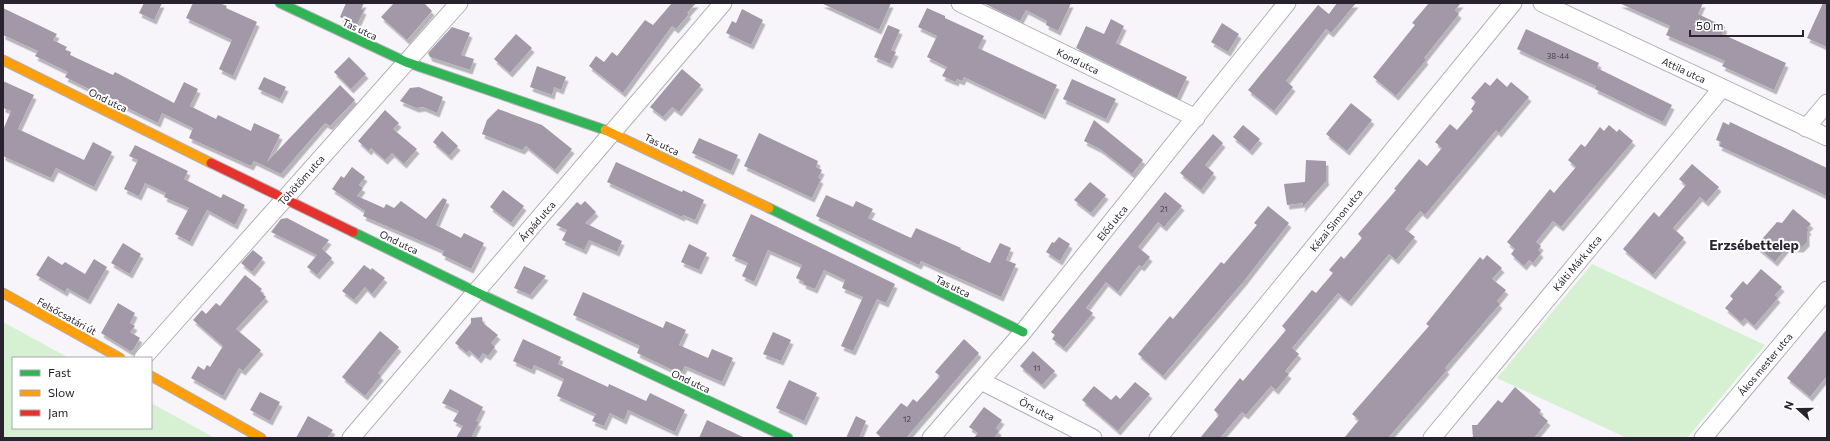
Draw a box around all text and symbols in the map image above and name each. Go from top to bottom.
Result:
scale bar [1690,12,1803,38]
street label: Tas utca [341,16,379,42]
text: 50 m [1696,18,1724,32]
street label: Kond utca [1055,46,1101,76]
house number: 38-44 [1547,51,1569,61]
street label: Attila utca [1660,55,1708,85]
street label: Ond utca [87,86,129,114]
street label: Tas utca [643,130,681,158]
street label: Töhötöm utca [275,152,327,208]
street label: Kézai Simon utca [1307,186,1365,254]
street label: Árpád utca [516,198,558,244]
street label: Előd utca [1094,203,1130,243]
house number: 21 [1160,204,1168,214]
street label: Ond utca [378,228,420,256]
street label: Kálti Márk utca [1550,233,1604,293]
district label: Erzsébettelep [1709,236,1799,253]
street label: Tas utca [934,272,972,300]
street label: Felsőcsatári út [35,295,99,337]
street label: Ákos mester utca [1735,330,1795,398]
legend [12,357,152,429]
house number: 11 [1034,363,1040,373]
text: Fast [48,365,71,379]
street label: Ond utca [670,367,712,395]
text: Slow [48,385,75,399]
north arrow [1778,389,1818,429]
street label: Örs utca [1017,395,1057,423]
text: N [1781,399,1796,411]
text: Jam [48,405,68,420]
house number: 12 [903,414,911,424]

